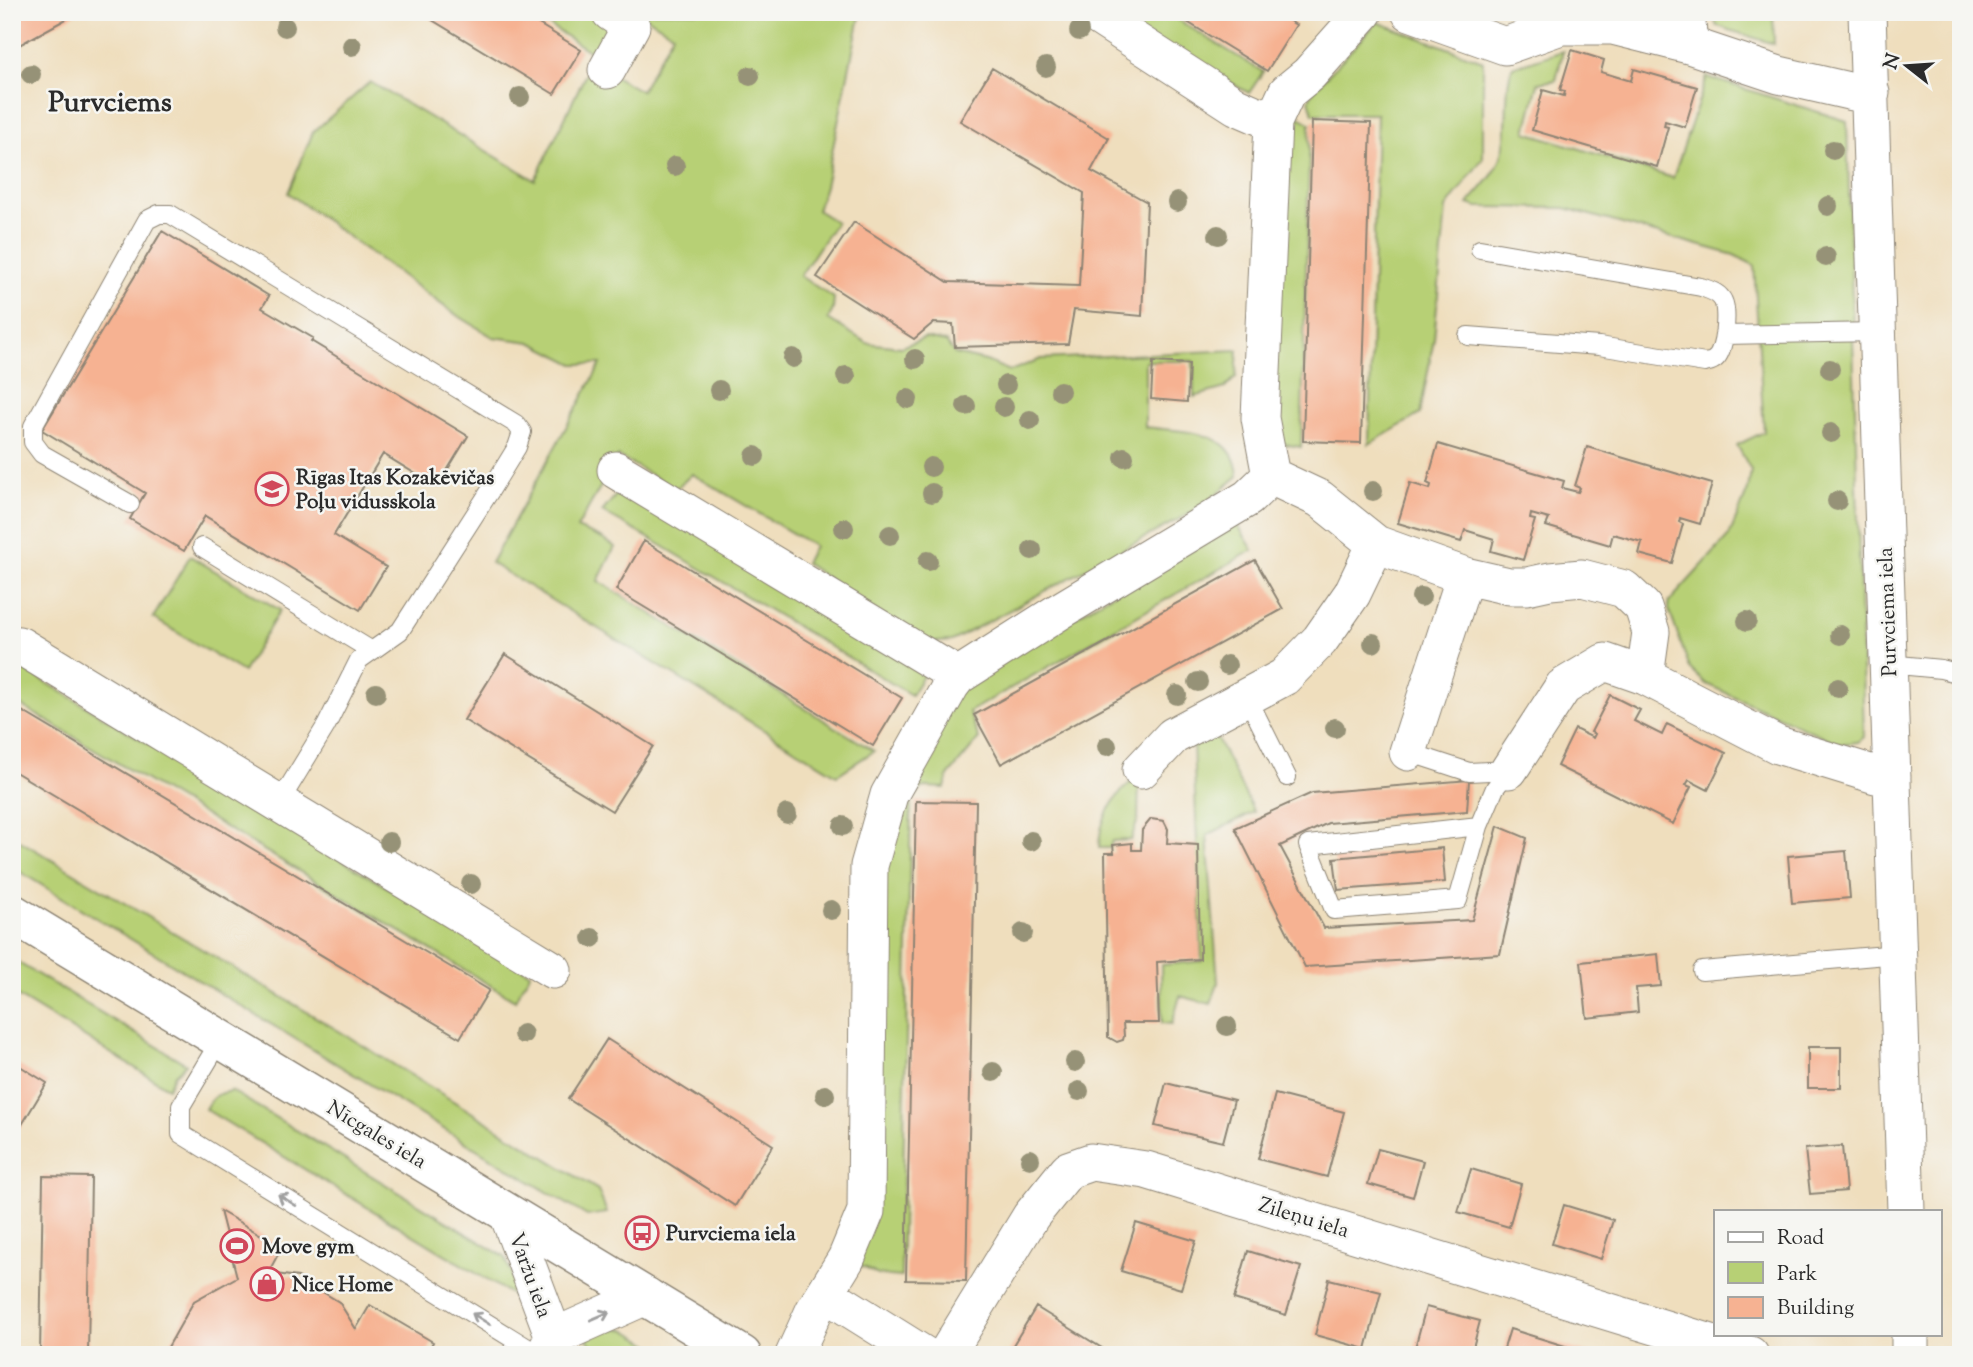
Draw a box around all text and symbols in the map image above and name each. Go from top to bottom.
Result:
north arrow [1871,32,1941,102]
text: N [1878,51,1908,73]
district label: Purvciems [48,84,172,124]
place label: Rīgas Itas Kozakēvičas Poļu vidusskola [296,464,494,518]
school or university icon: Rīgas Itas Kozakēvičas Poļu vidusskola [253,470,291,508]
street label: Purvciema iela [1872,546,1906,677]
street label: Nīcgales iela [320,1094,432,1177]
street label: Zileņu iela [1255,1191,1353,1247]
one-way arrow [278,1193,298,1207]
legend [1714,1210,1941,1336]
bus stop icon: Purvciema iela [623,1214,661,1252]
place label: Purvciema iela [666,1220,796,1250]
text: Road [1777,1224,1824,1254]
sports icon: Move gym [218,1227,256,1265]
street label: Varžu iela [500,1229,558,1323]
place label: Move gym [262,1233,355,1263]
text: Park [1777,1260,1818,1290]
shop icon: Nice Home [248,1265,286,1303]
place label: Nice Home [292,1271,394,1301]
text: Building [1777,1294,1854,1324]
one-way arrow [589,1309,610,1322]
one-way arrow [472,1312,492,1326]

